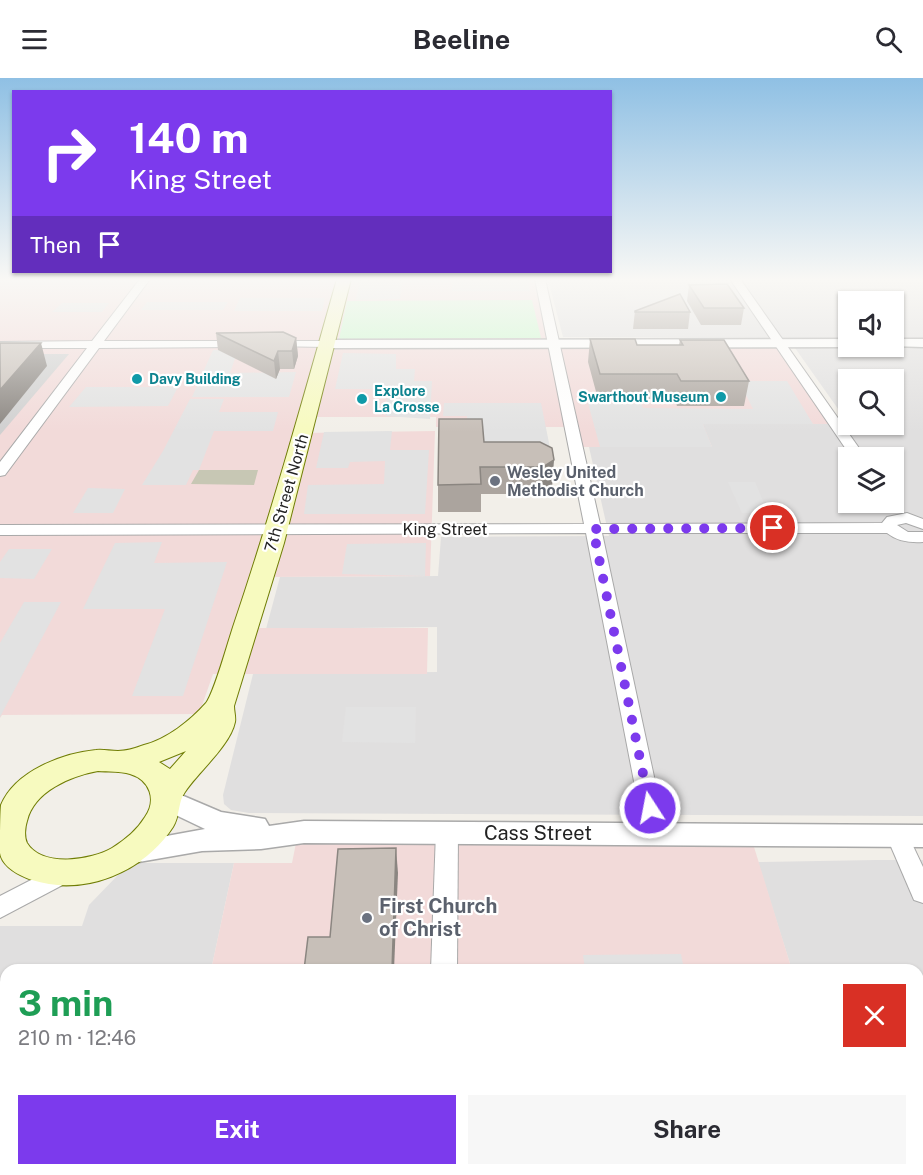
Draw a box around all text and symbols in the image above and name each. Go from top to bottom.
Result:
icon: menu [18,23,51,56]
text: Beeline [413,23,510,55]
icon: search [872,23,905,56]
text: 140 m [129,113,249,162]
icon: right [30,114,108,192]
text: King Street [129,163,272,195]
icon: arrive [93,228,126,261]
text: Then [30,232,81,258]
map controls [838,291,904,513]
button: sound [838,291,904,357]
button: search [838,369,904,435]
place label: Davy Building [149,371,241,387]
marker: Davy Building [130,372,144,386]
place label: Explore La Crosse [374,383,440,415]
place label: Swarthout Museum [578,389,709,405]
marker: Swarthout Museum [714,390,728,404]
marker: Explore La Crosse [355,392,369,406]
street label: 7th Street North [261,432,312,554]
button: layers [838,447,904,513]
place label: Wesley United Methodist Church [507,463,644,500]
marker: Wesley United Methodist Church [488,474,502,488]
pin [747,502,798,553]
icon: arrive [756,511,789,544]
street label: King Street [403,520,487,539]
position arrow [618,776,682,840]
street label: Cass Street [484,821,592,845]
place label: First Church of Christ [379,894,497,941]
marker: First Church of Christ [360,911,374,925]
text: 3 min [18,982,113,1024]
button: close [843,984,906,1047]
text: 210 m · 12:46 [18,1026,136,1050]
button: Exit [18,1095,456,1164]
button: Share [468,1095,906,1164]

